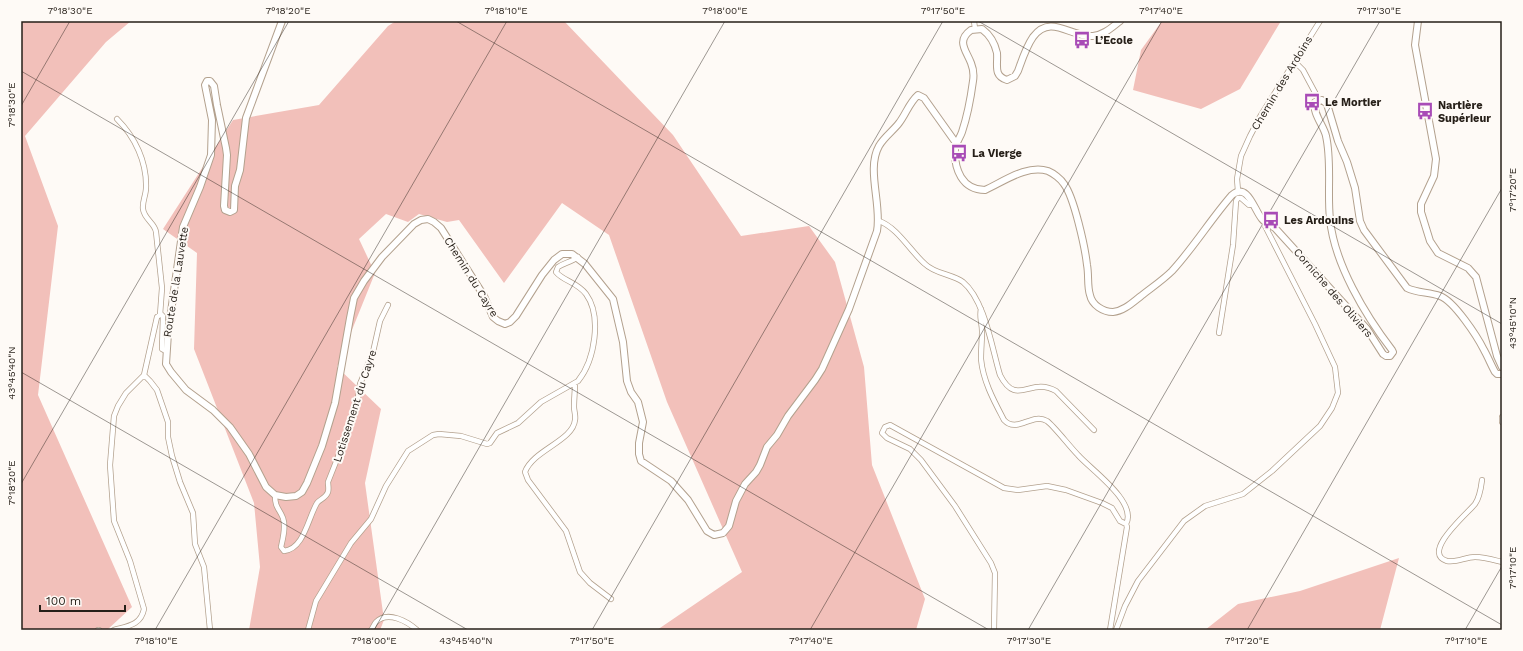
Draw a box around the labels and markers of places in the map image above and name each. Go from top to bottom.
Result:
bus stop icon: L’Ecole [1072,30,1092,50]
place label: L’Ecole [1095,34,1133,47]
bus stop icon: Le Mortier [1302,92,1322,112]
place label: Le Mortier [1325,96,1382,109]
place label: Nartière Supérieur [1438,99,1491,125]
bus stop icon: Nartière Supérieur [1415,101,1435,121]
bus stop icon: La Vierge [949,143,969,163]
place label: La Vierge [972,147,1022,160]
bus stop icon: Les Ardouins [1261,210,1281,230]
place label: Les Ardouins [1284,214,1354,227]

